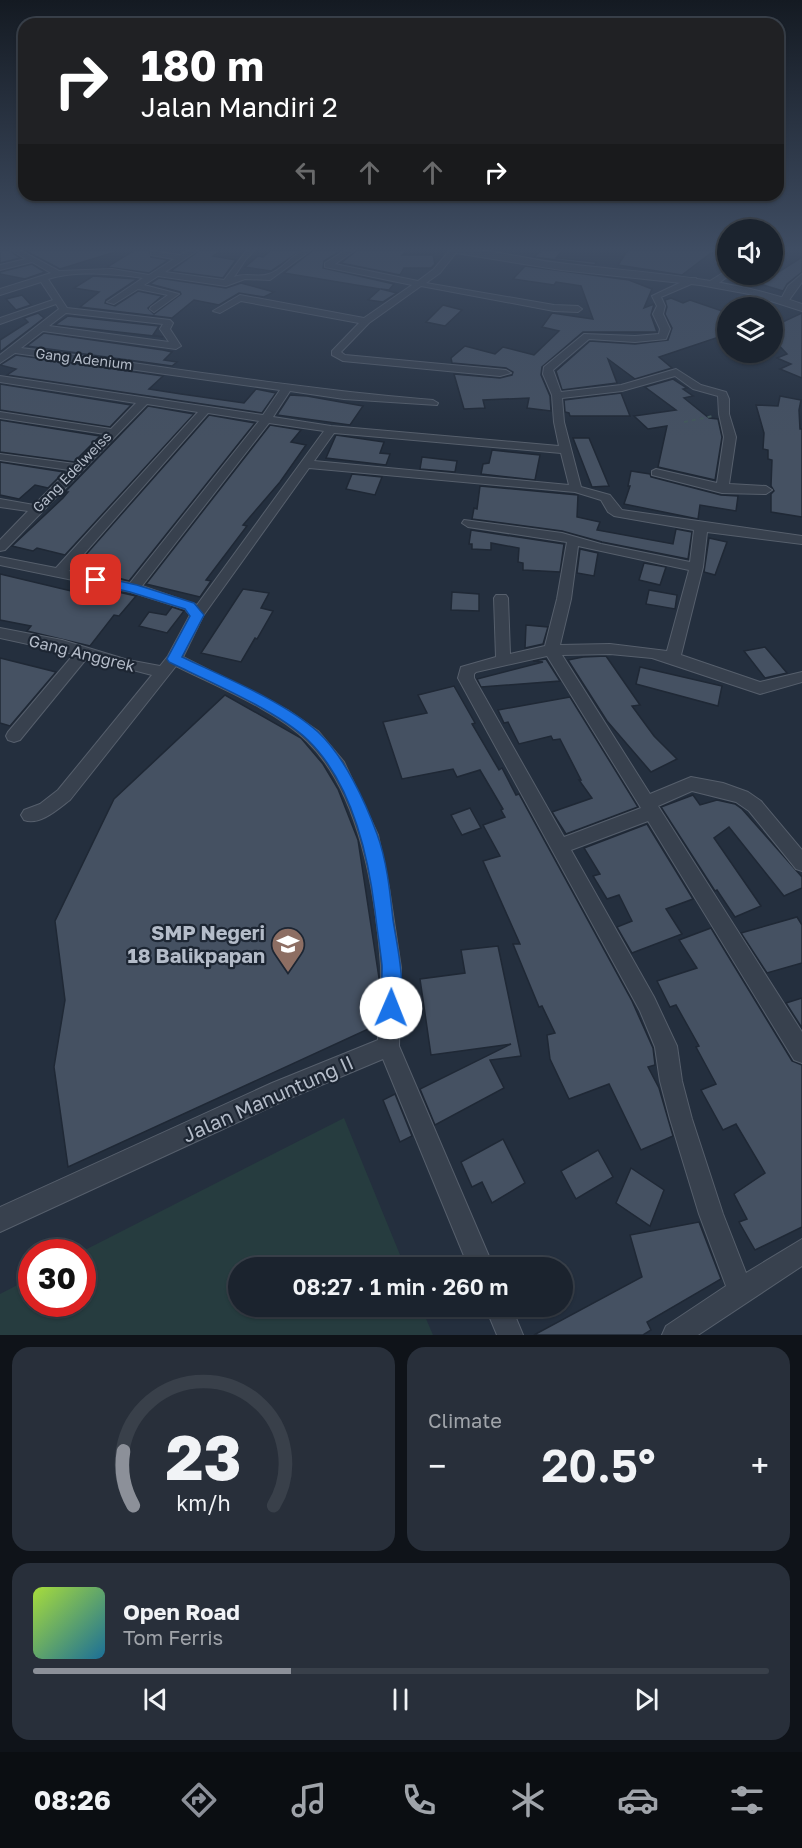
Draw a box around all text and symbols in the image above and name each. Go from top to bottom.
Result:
text: 180 m [141,40,264,90]
icon: right [42,42,120,120]
text: Jalan Mandiri 2 [141,91,338,123]
icon: left [290,156,323,189]
icon: ahead [353,156,386,189]
icon: ahead [416,156,449,189]
icon: right [479,156,512,189]
map controls [717,219,783,363]
button: sound [717,219,783,285]
button: layers [717,297,783,363]
street label: Gang Adenium [35,344,134,373]
street label: Gang Edelweiss [29,428,115,516]
pin [70,554,121,605]
icon: arrive [79,563,112,596]
street label: Gang Anggrek [27,630,137,676]
place label: SMP Negeri 18 Balikpapan [128,920,265,967]
school or university icon: SMP Negeri 18 Balikpapan [270,926,306,973]
position arrow [359,976,423,1040]
street label: Jalan Manuntung II [178,1050,357,1147]
speed limit sign: 30 [18,1239,96,1317]
text: 08:27 · 1 min · 260 m [292,1273,509,1300]
text: Climate [428,1408,502,1432]
text: 23 [165,1419,242,1494]
text: 20.5° [541,1438,656,1492]
text: − [428,1446,446,1485]
text: + [751,1446,769,1485]
text: km/h [176,1490,231,1516]
text: Open Road [123,1598,240,1625]
text: Tom Ferris [123,1625,223,1649]
icon: previous [139,1683,172,1716]
icon: pause [384,1683,417,1716]
icon: next [630,1683,663,1716]
icon: directions [178,1779,220,1821]
icon: music [288,1779,330,1821]
icon: phone [398,1779,440,1821]
icon: climate [507,1779,549,1821]
icon: car [617,1779,659,1821]
icon: filters [726,1779,768,1821]
text: 08:26 [34,1784,111,1816]

